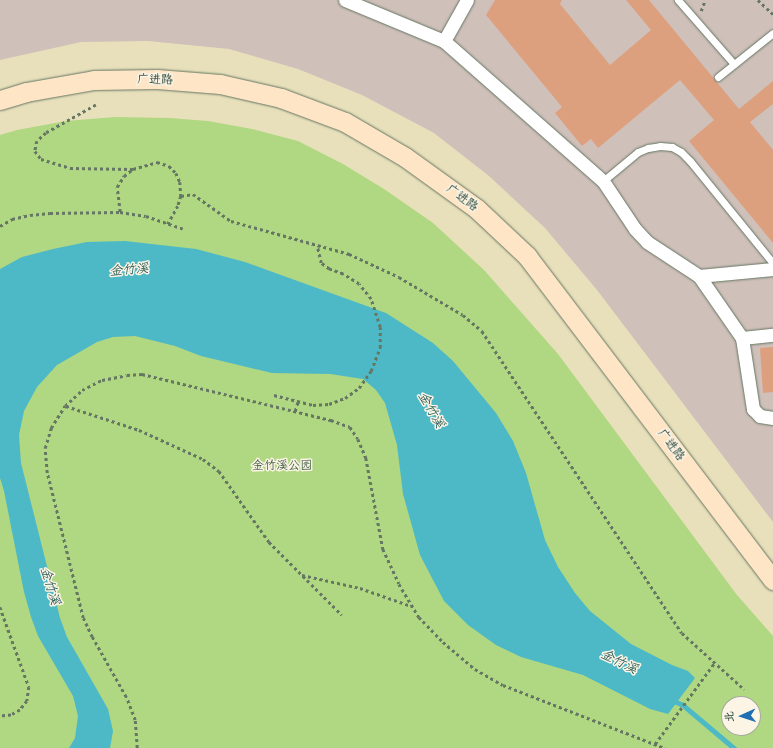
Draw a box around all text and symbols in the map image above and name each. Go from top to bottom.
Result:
street label: 广进路 [137,72,173,88]
street label: 广进路 [443,182,481,214]
water label: 金竹溪 [109,261,149,279]
water label: 金竹溪 [414,389,448,431]
street label: 广进路 [654,426,688,464]
park label: 金竹溪公园 [252,459,312,473]
water label: 金竹溪 [37,565,63,607]
water label: 金竹溪 [598,646,640,678]
north arrow [721,696,761,736]
text: 北 [723,711,736,722]

